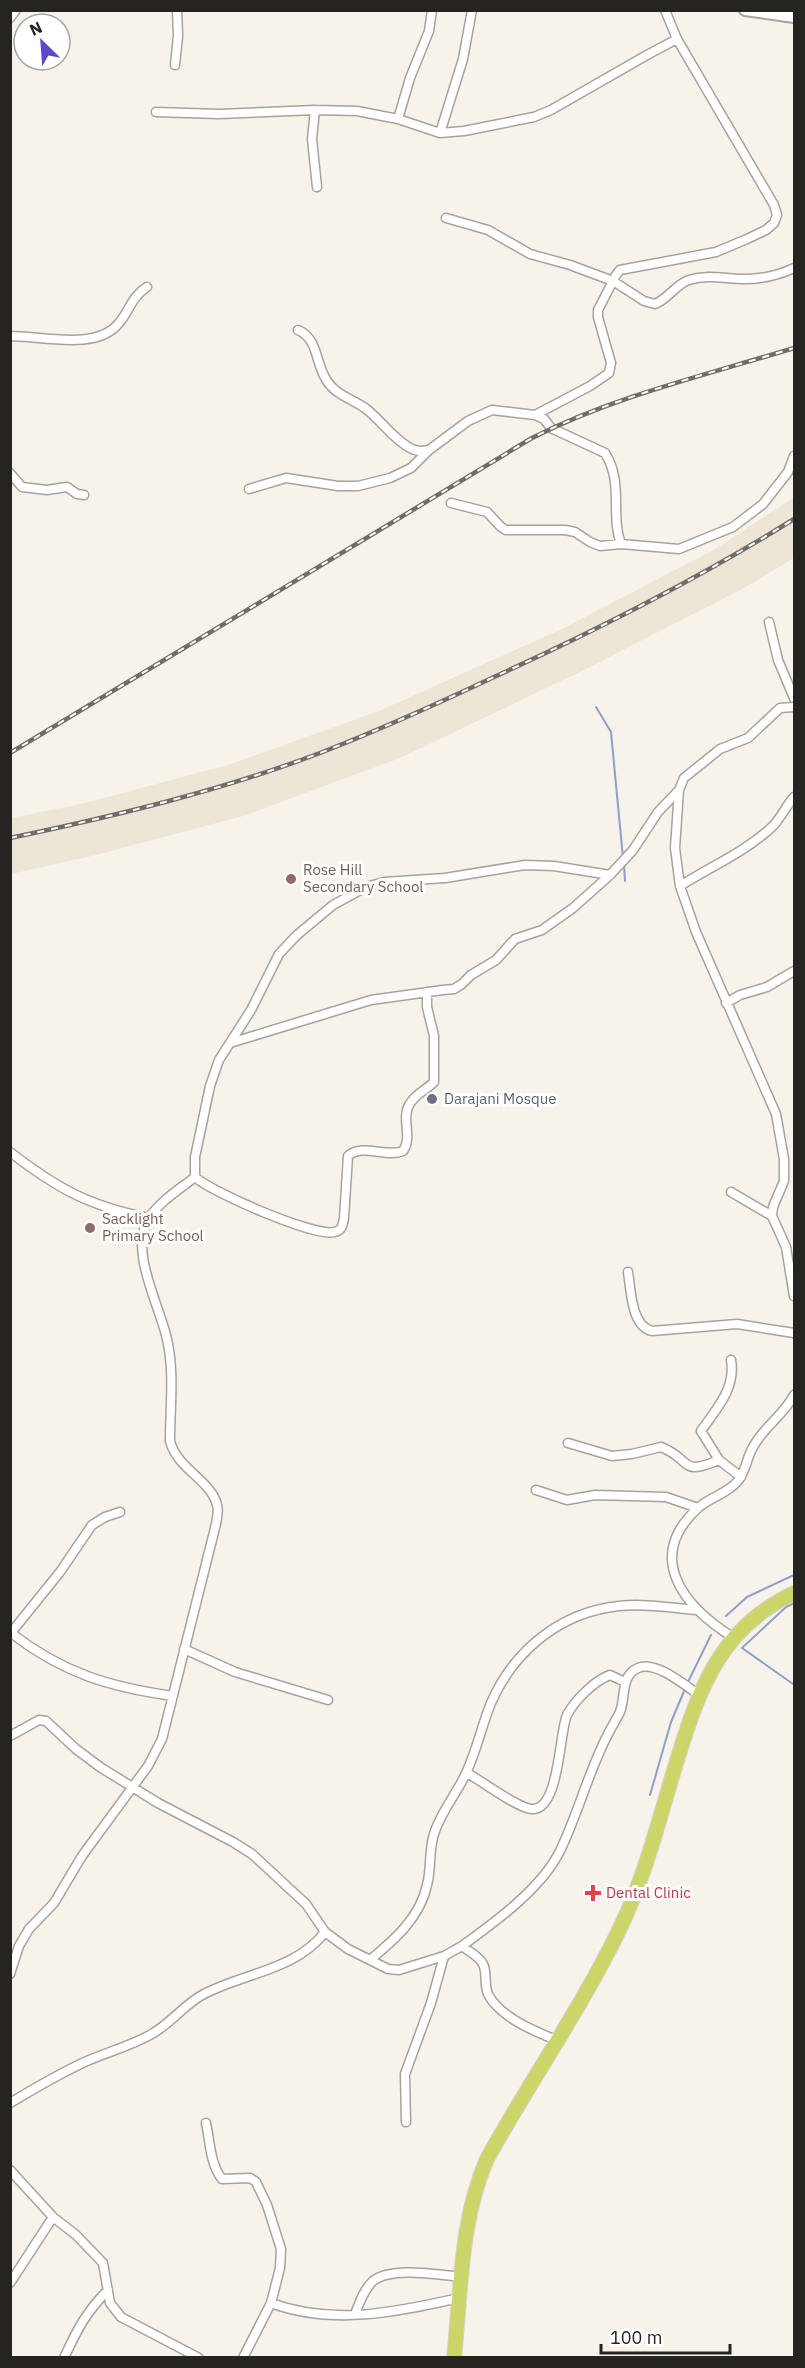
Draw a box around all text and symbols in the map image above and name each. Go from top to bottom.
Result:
north arrow [12,12,72,72]
text: N [26,17,45,40]
place label: Rose Hill Secondary School [303,860,423,896]
marker: Rose Hill Secondary School [284,872,298,886]
place label: Darajani Mosque [444,1089,556,1108]
marker: Darajani Mosque [425,1092,439,1106]
place label: Sacklight Primary School [102,1209,204,1245]
marker: Sacklight Primary School [83,1221,97,1235]
place label: Dental Clinic [606,1883,691,1902]
marker: Dental Clinic [584,1884,602,1902]
scale bar [601,2317,730,2355]
text: 100 m [610,2326,662,2349]

